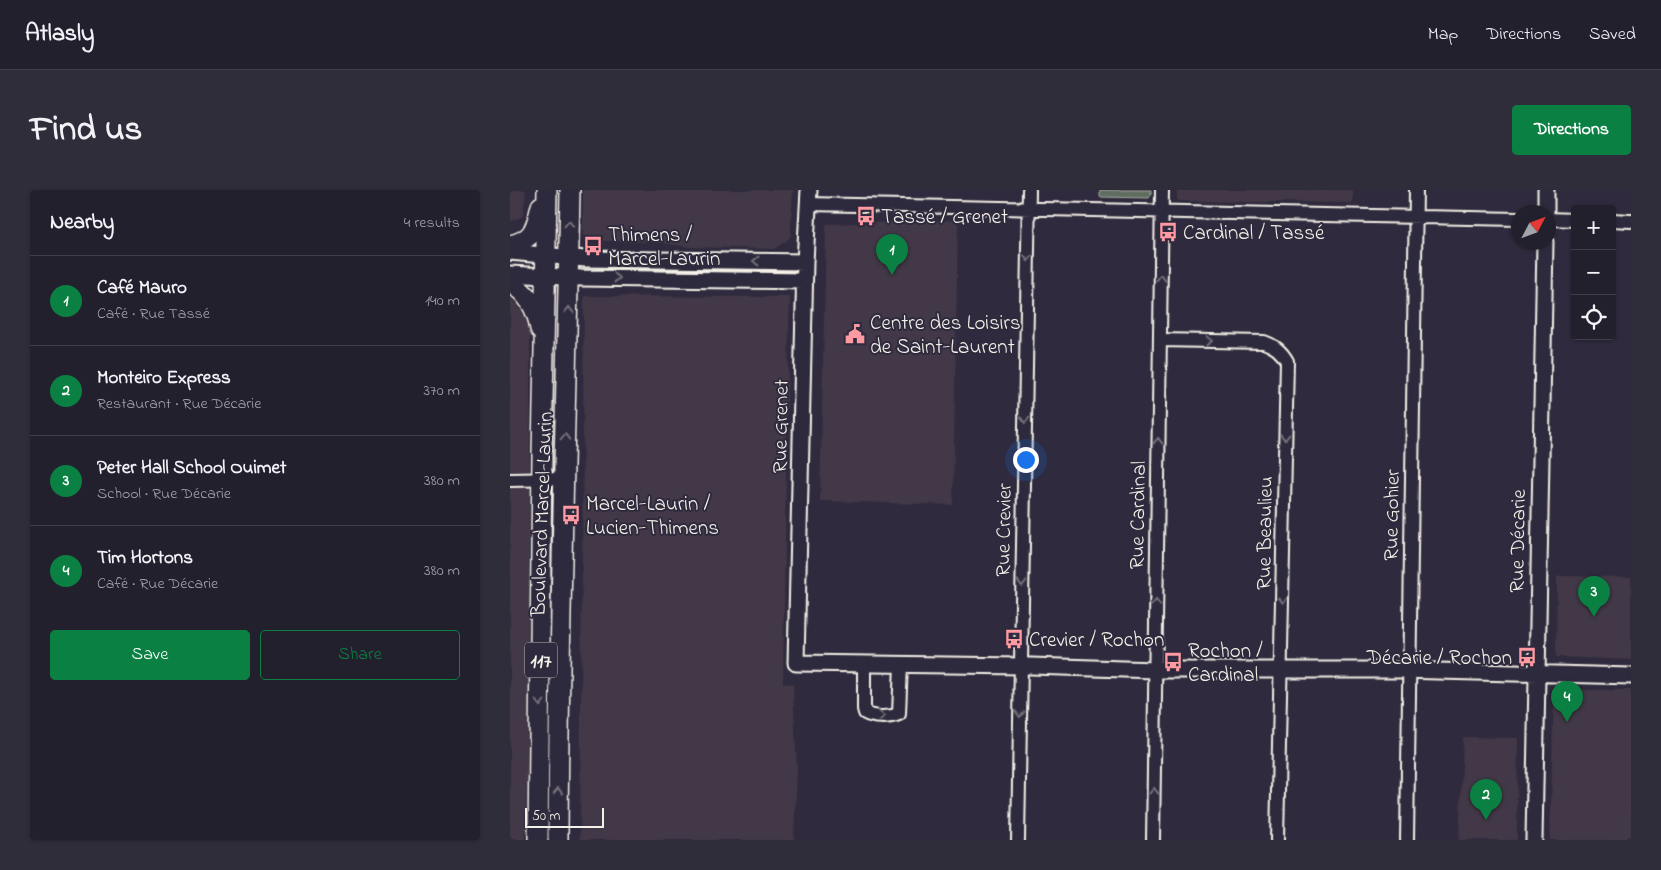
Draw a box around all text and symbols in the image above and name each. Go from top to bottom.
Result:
text: Atlasly [25,17,94,52]
text: Map [1428,22,1458,48]
text: Directions [1486,22,1561,48]
text: Saved [1589,22,1636,48]
text: Find us [30,105,142,156]
button: Directions [1512,105,1631,155]
place label: Tassé / Grenet [881,203,1008,233]
bus stop icon: Tassé / Grenet [855,205,877,227]
north arrow [1511,205,1556,250]
map controls [1571,205,1616,340]
button: + [1571,205,1616,250]
text: Nearby [50,208,114,238]
text: 4 results [404,211,460,235]
place label: Cardinal / Tassé [1183,219,1325,249]
one-way arrow [564,220,575,228]
place label: Thimens / Marcel-Laurin [608,221,720,275]
bus stop icon: Cardinal / Tassé [1157,221,1179,243]
pin: 1 [876,234,908,275]
bus stop icon: Thimens / Marcel-Laurin [582,235,604,257]
button: − [1571,250,1616,295]
one-way arrow [1023,254,1033,262]
one-way arrow [752,256,760,266]
one-way arrow [614,273,622,283]
one-way arrow [1156,274,1166,282]
text: Café Mauro [97,275,187,302]
text: 1 [63,289,69,313]
text: 140 m [425,289,460,313]
button: locate [1571,295,1616,340]
text: Café · Rue Tassé [97,302,210,326]
one-way arrow [564,306,574,314]
place label: Centre des Loisirs de Saint-Laurent [870,309,1021,363]
public building icon: Centre des Loisirs de Saint-Laurent [844,323,866,345]
one-way arrow [1205,336,1213,346]
text: Monteiro Express [97,365,231,392]
text: 2 [62,379,70,403]
text: 370 m [423,379,460,403]
street label: Rue Grenet [766,379,798,473]
text: Restaurant · Rue Décarie [97,392,261,416]
street label: Boulevard Marcel-Laurin [524,411,562,618]
one-way arrow [1020,416,1030,424]
one-way arrow [560,433,570,441]
one-way arrow [1280,434,1291,442]
one-way arrow [1153,437,1164,445]
your location [1013,447,1039,473]
text: Peter Hall School Ouimet [97,455,287,482]
street label: Rue Cardinal [1123,461,1155,569]
text: 3 [63,469,69,493]
text: 380 m [424,469,460,493]
street label: Rue Gohier [1377,469,1409,561]
street label: Rue Beaulieu [1250,476,1282,590]
text: School · Rue Décarie [97,482,231,506]
street label: Rue Crevier [989,483,1021,577]
street label: Rue Décarie [1503,488,1535,593]
place label: Marcel-Laurin / Lucien-Thimens [586,490,719,544]
bus stop icon: Marcel-Laurin / Lucien-Thimens [560,504,582,526]
text: Tim Hortons [97,545,193,572]
text: 4 [63,559,69,583]
text: 380 m [424,559,460,583]
text: Café · Rue Décarie [97,572,218,596]
pin: 3 [1578,576,1610,617]
one-way arrow [1017,579,1027,587]
one-way arrow [1278,596,1288,604]
one-way arrow [1151,599,1161,607]
place label: Crevier / Rochon [1029,626,1164,656]
bus stop icon: Crevier / Rochon [1003,628,1025,650]
button: Save [50,630,250,680]
button: Share [260,630,460,680]
place label: Rochon / Cardinal [1188,637,1263,691]
road number: 117 [525,642,557,678]
place label: Décarie / Rochon [1366,644,1512,674]
bus stop icon: Décarie / Rochon [1516,646,1538,668]
bus stop icon: Rochon / Cardinal [1162,651,1184,673]
pin: 4 [1551,681,1583,722]
one-way arrow [535,700,545,707]
one-way arrow [878,711,886,721]
one-way arrow [1015,711,1025,719]
pin: 2 [1470,779,1502,820]
one-way arrow [553,787,563,795]
one-way arrow [1148,787,1159,795]
scale bar [525,805,604,828]
text: 50 m [532,806,560,827]

